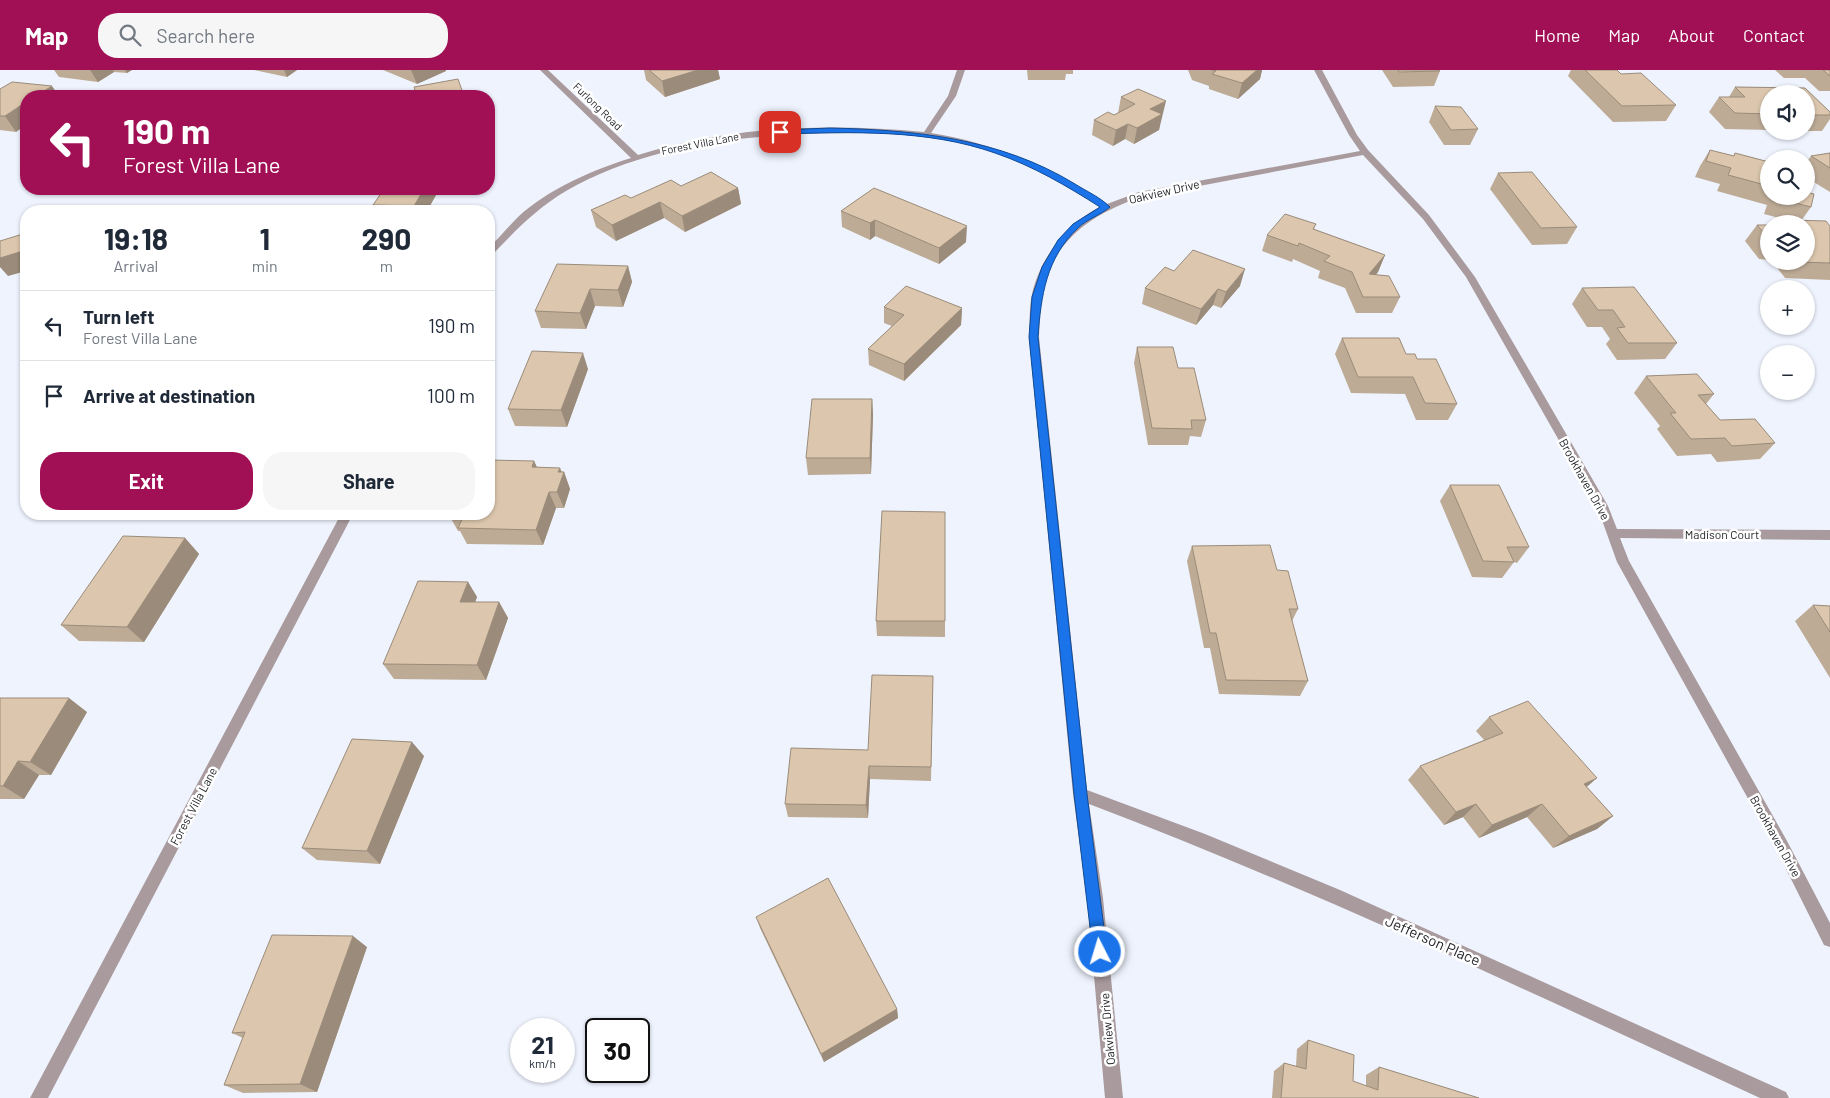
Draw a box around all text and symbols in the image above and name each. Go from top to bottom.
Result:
search box [98,13,448,58]
text: Map [25,21,68,50]
icon: search [116,21,144,49]
text: Search here [156,24,255,47]
text: Home [1534,24,1580,46]
text: Map [1608,24,1640,46]
text: About [1668,24,1715,46]
text: Contact [1743,24,1805,46]
street label: Furlong Road [571,79,625,133]
map controls [1760,85,1815,400]
button: sound [1760,85,1815,140]
text: 190 m [123,109,210,151]
icon: left [40,110,105,175]
pin [759,111,801,153]
icon: arrive [766,118,794,146]
street label: Forest Villa Lane [660,129,740,157]
button: search [1760,150,1815,205]
text: Forest Villa Lane [123,151,281,177]
street label: Oakview Drive [1127,176,1201,206]
button: layers [1760,215,1815,270]
text: 19:18 [104,220,168,256]
text: 1 [259,220,270,256]
text: 290 [361,220,411,256]
text: Arrival [114,256,158,275]
text: min [252,256,278,275]
text: m [380,256,393,275]
button: + [1760,280,1815,335]
text: Turn left [83,305,154,328]
icon: left [40,312,68,340]
text: 190 m [428,314,475,337]
text: Forest Villa Lane [83,328,198,347]
button: − [1760,345,1815,400]
icon: arrive [40,382,68,410]
text: Arrive at destination [83,384,255,407]
text: 100 m [427,384,475,407]
street label: Brookhaven Drive [1557,436,1613,522]
button: Exit [40,452,253,510]
button: Share [263,452,475,510]
street label: Madison Court [1685,527,1759,541]
street label: Forest Villa Lane [167,765,219,847]
street label: Brookhaven Drive [1748,793,1804,879]
street label: Jefferson Place [1383,911,1483,969]
position arrow [1073,925,1125,977]
street label: Oakview Drive [1097,992,1117,1066]
speed limit sign: 30 [585,1018,650,1083]
text: 21 [531,1029,554,1059]
text: km/h [529,1056,556,1070]

